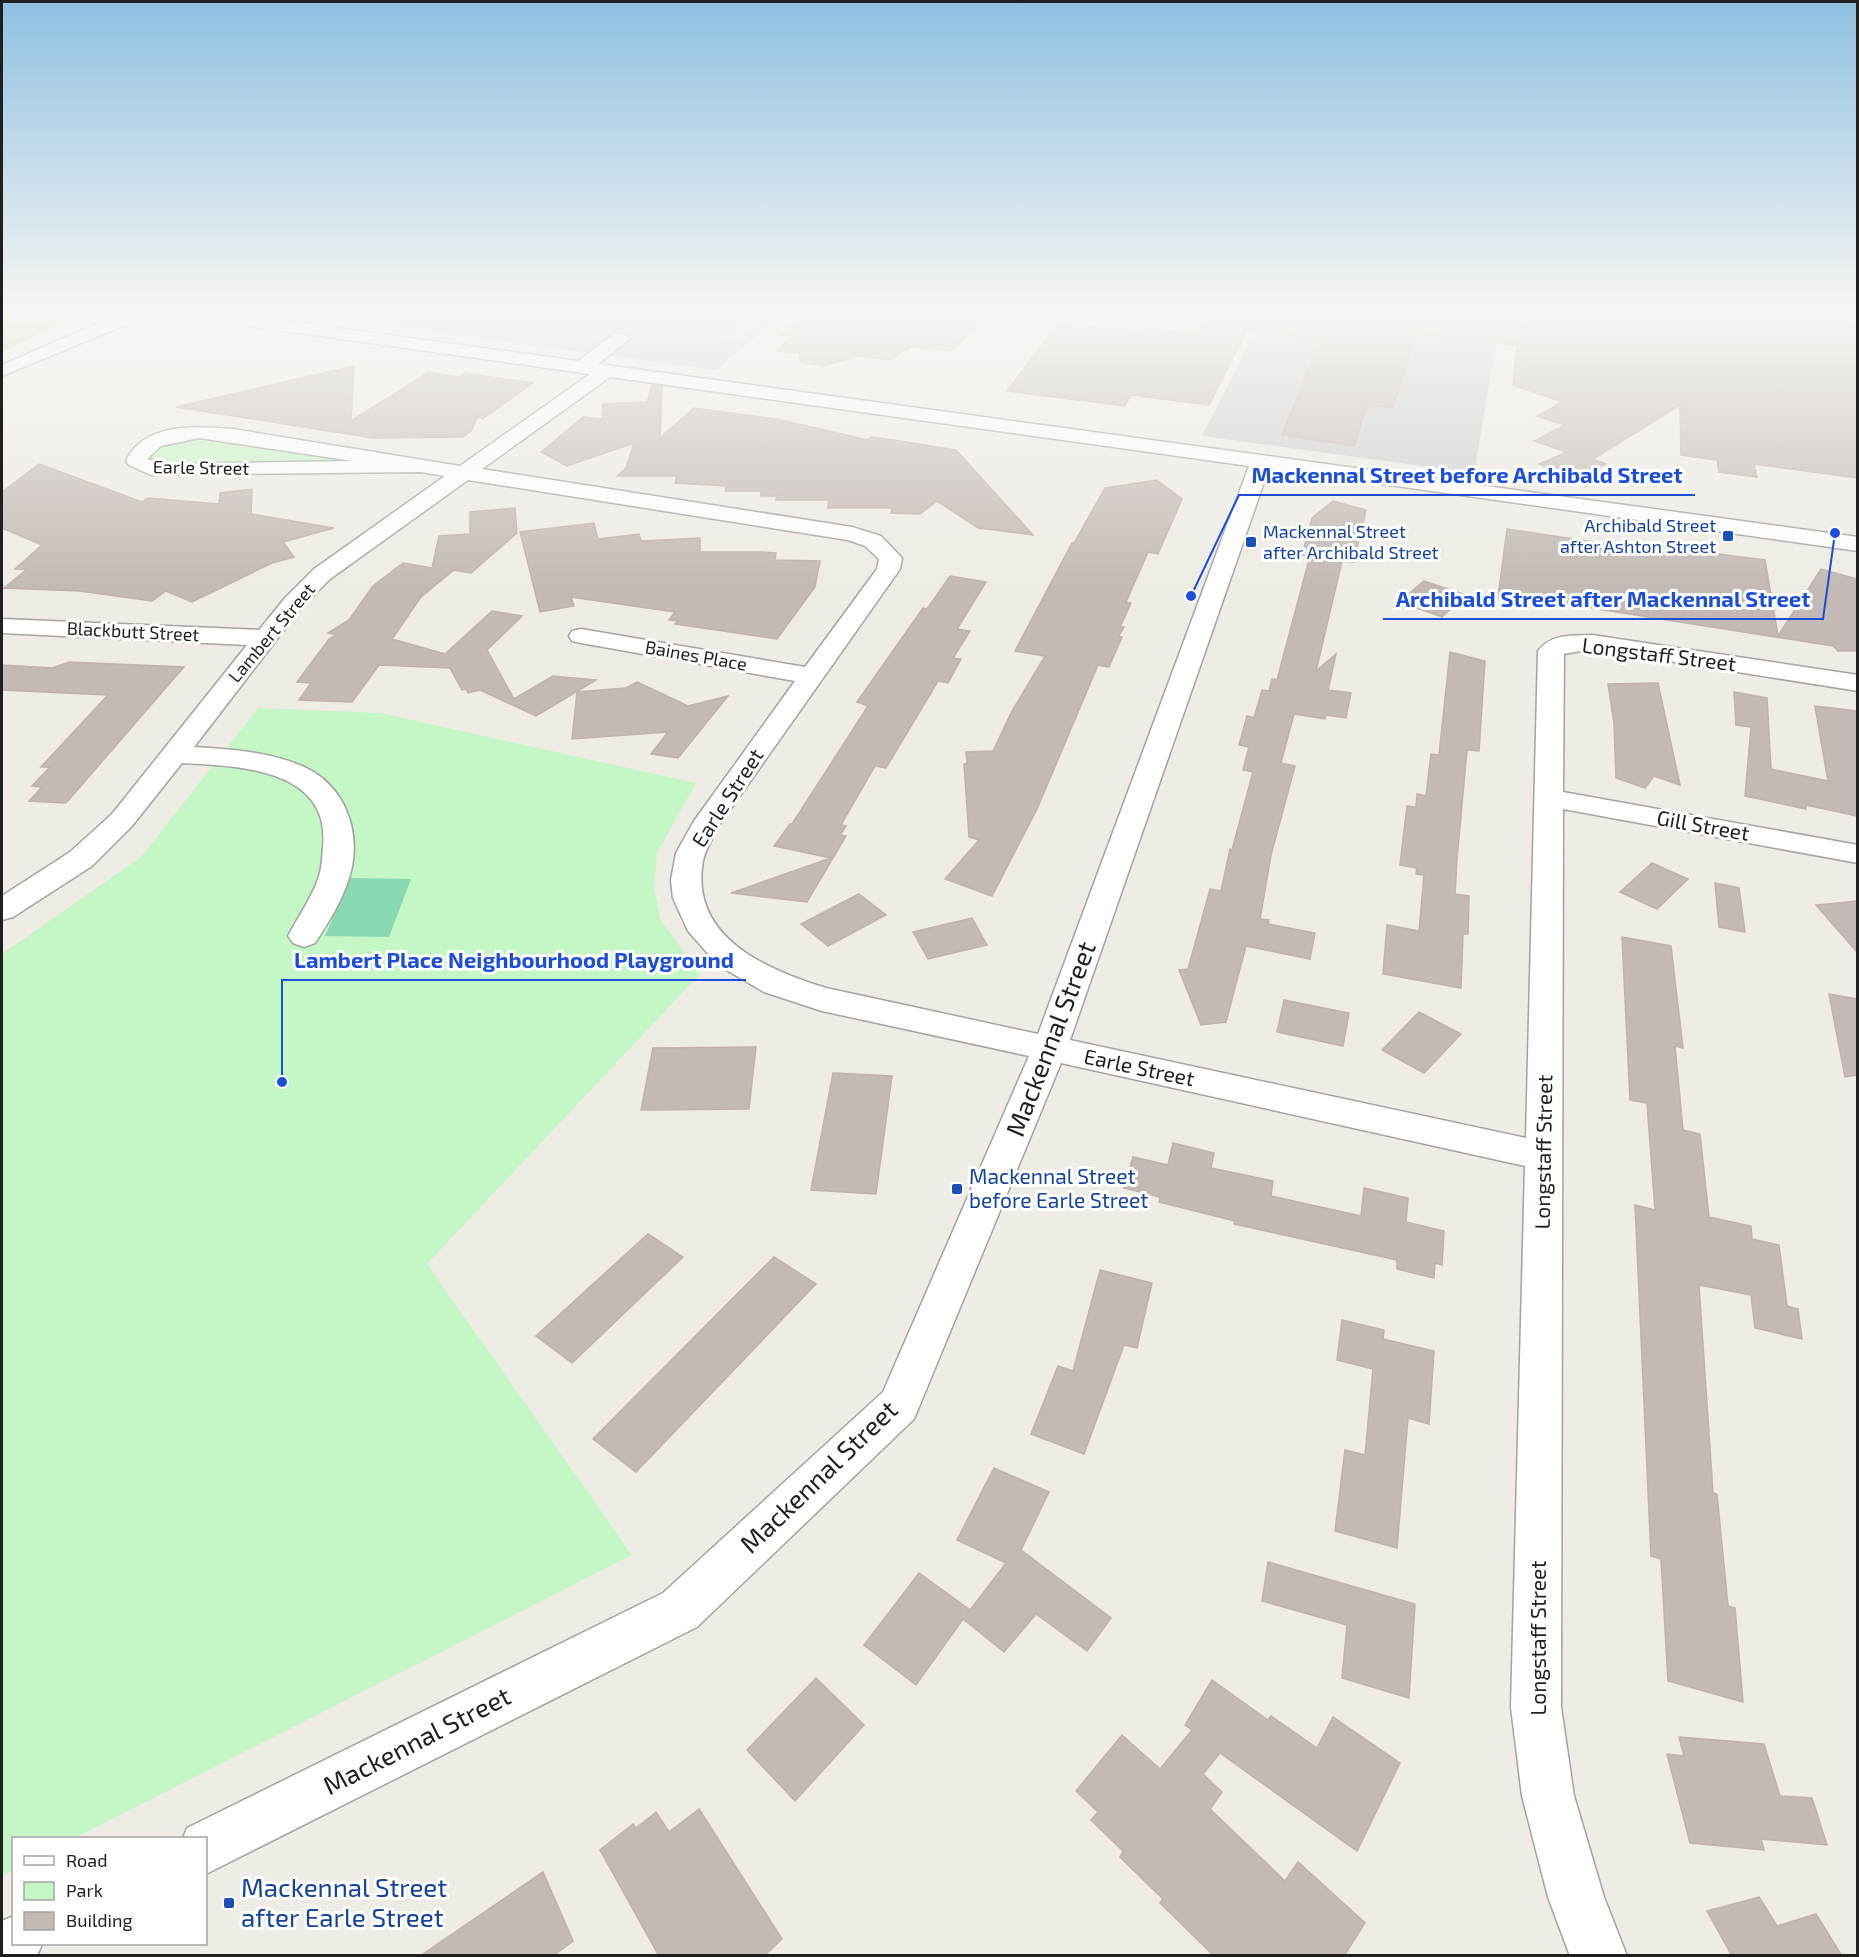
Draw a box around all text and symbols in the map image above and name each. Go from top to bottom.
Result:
street label: Earle Street [153,455,249,479]
callout: Mackennal Street before Archibald Street [1239,455,1695,495]
text: Mackennal Street before Archibald Street [1251,461,1683,487]
place label: Archibald Street after Ashton Street [1560,514,1716,557]
place label: Mackennal Street after Archibald Street [1263,520,1439,563]
marker: Archibald Street after Ashton Street [1721,529,1735,543]
marker: Mackennal Street after Archibald Street [1244,535,1258,549]
street label: Lambert Street [223,578,319,687]
callout: Archibald Street after Mackennal Street [1383,579,1823,619]
text: Archibald Street after Mackennal Street [1396,585,1810,611]
street label: Blackbutt Street [66,617,200,645]
street label: Longstaff Street [1581,632,1738,675]
street label: Baines Place [644,635,749,675]
street label: Earle Street [686,743,768,851]
street label: Gill Street [1655,804,1751,845]
street label: Mackennal Street [998,937,1101,1140]
callout: Lambert Place Neighbourhood Playground [282,940,746,980]
text: Lambert Place Neighbourhood Playground [294,946,734,973]
street label: Earle Street [1082,1043,1197,1090]
street label: Longstaff Street [1529,1074,1556,1230]
place label: Mackennal Street before Earle Street [969,1163,1148,1212]
marker: Mackennal Street before Earle Street [950,1182,964,1196]
street label: Mackennal Street [733,1393,903,1559]
street label: Longstaff Street [1525,1561,1550,1715]
street label: Mackennal Street [317,1679,515,1800]
legend [12,1837,207,1945]
text: Road [66,1849,107,1871]
place label: Mackennal Street after Earle Street [241,1871,447,1932]
text: Park [66,1879,103,1901]
marker: Mackennal Street after Earle Street [222,1896,236,1910]
text: Building [66,1909,133,1931]

